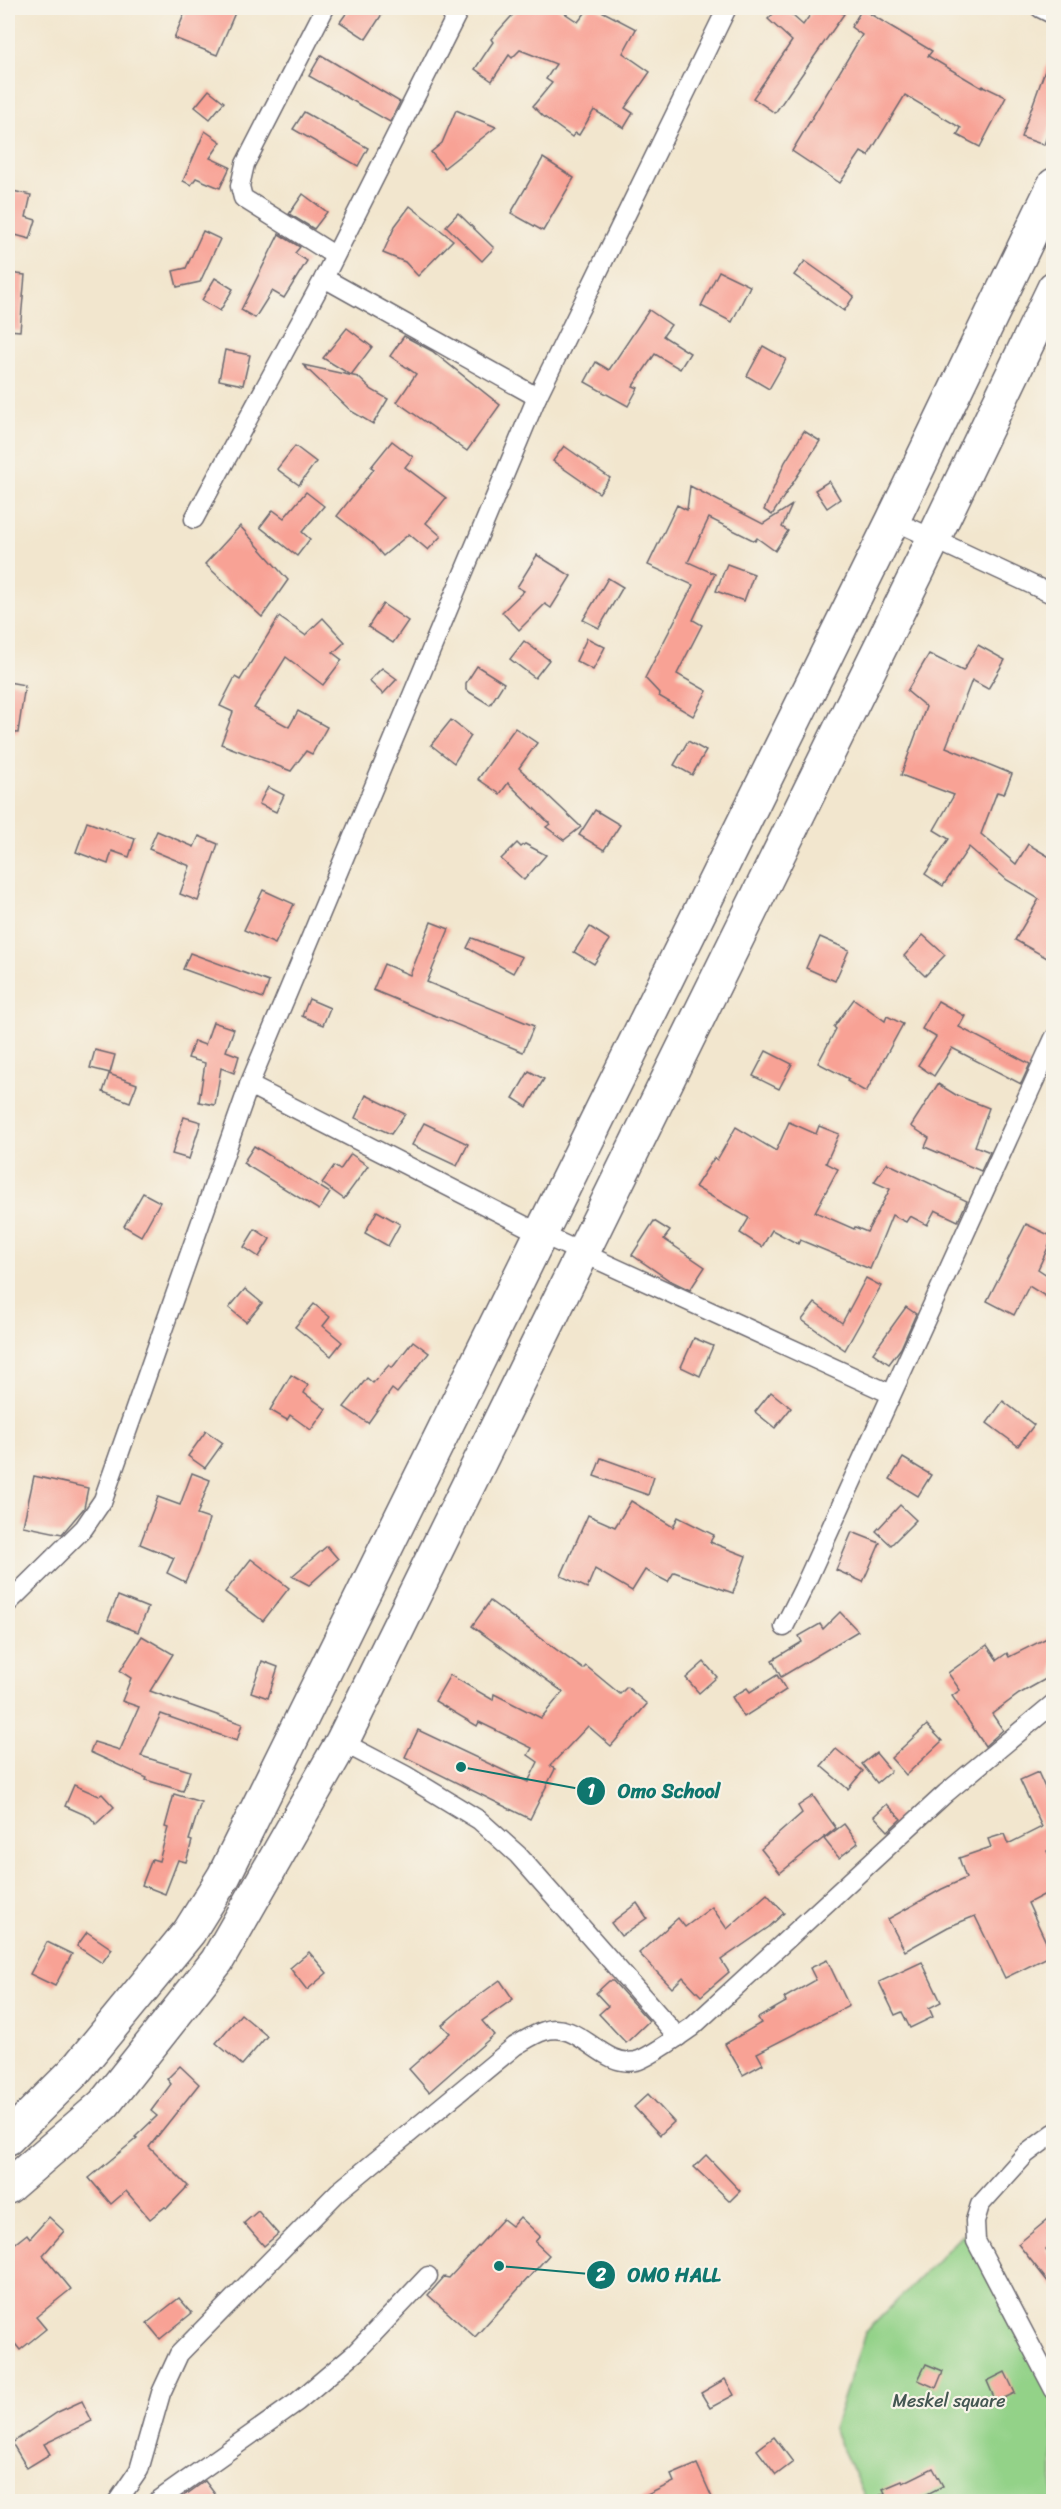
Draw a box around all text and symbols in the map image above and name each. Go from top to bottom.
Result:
callout: Omo School [576,1772,732,1810]
text: Omo School [618,1774,722,1809]
text: 1 [587,1775,595,1807]
callout: OMO HALL [586,2256,733,2294]
text: OMO HALL [627,2258,721,2293]
text: 2 [595,2259,607,2291]
park label: Meskel square [892,2385,1006,2417]

